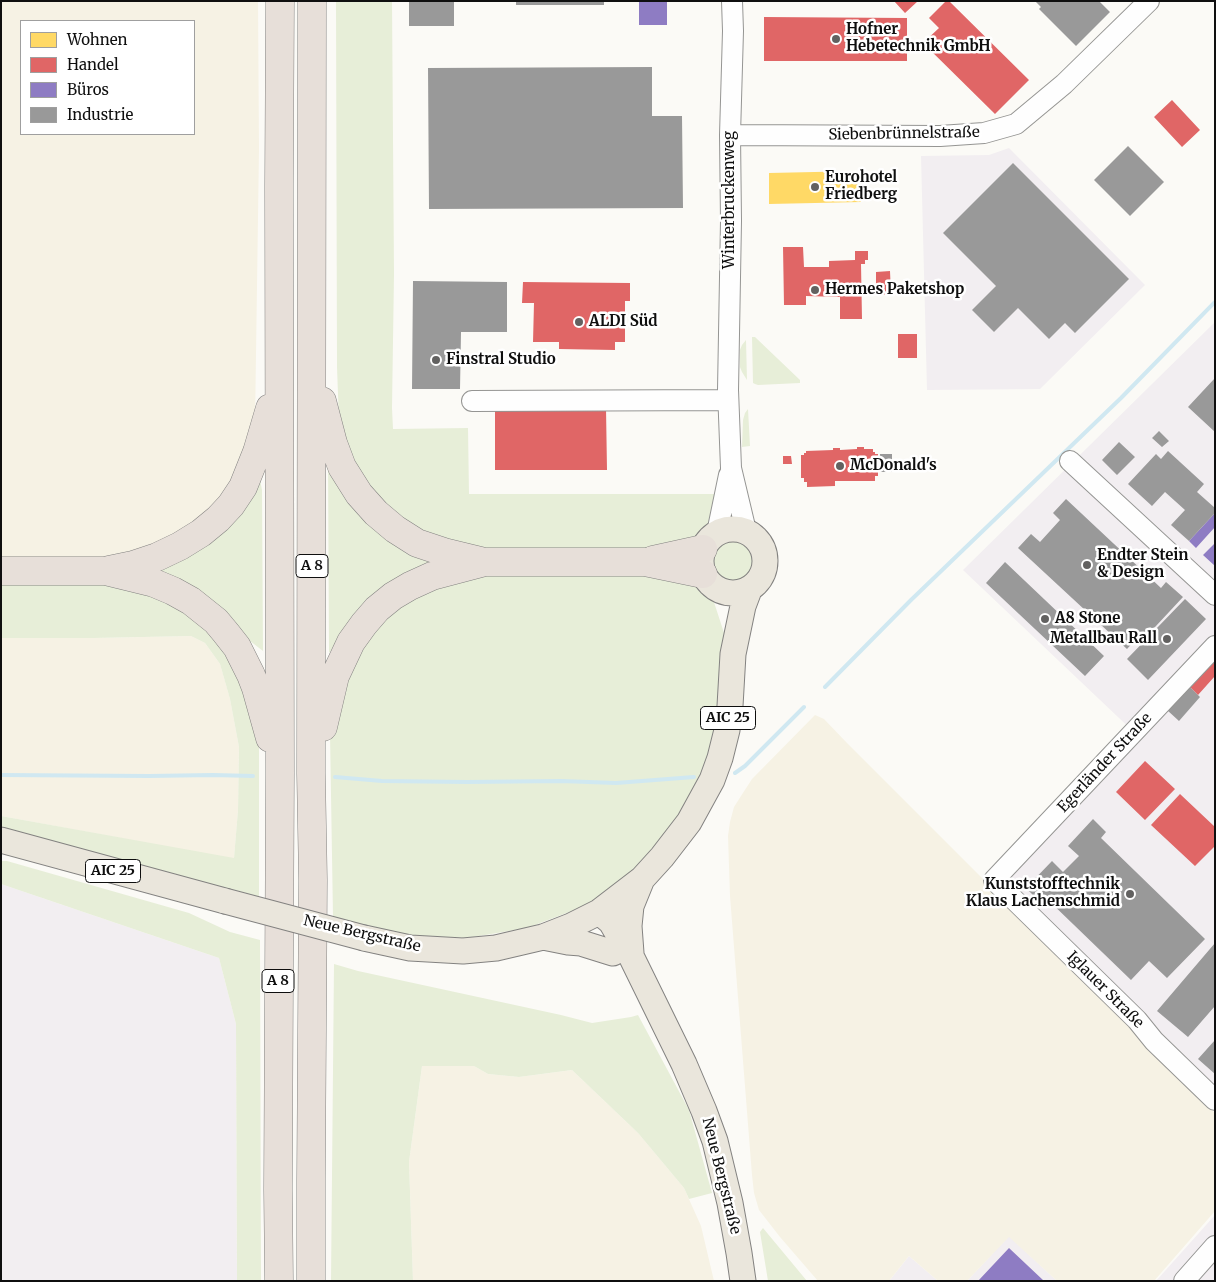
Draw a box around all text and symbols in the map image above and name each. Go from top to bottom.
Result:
legend [20,20,195,135]
place label: Hofner Hebetechnik GmbH [846,21,991,56]
text: Wohnen [67,30,127,49]
marker: Hofner Hebetechnik GmbH [830,33,842,45]
text: Handel [67,55,119,74]
text: Büros [67,80,109,99]
text: Industrie [67,105,133,124]
street label: Siebenbrünnelstraße [828,124,980,144]
street label: Winterbruckenweg [721,131,739,269]
place label: Eurohotel Friedberg [825,169,897,204]
marker: Eurohotel Friedberg [809,181,821,193]
place label: Hermes Paketshop [825,281,964,299]
marker: Hermes Paketshop [809,284,821,296]
place label: ALDI Süd [589,313,657,331]
marker: ALDI Süd [573,316,585,328]
place label: Finstral Studio [446,351,556,369]
marker: Finstral Studio [430,354,442,366]
place label: McDonald's [850,457,937,475]
marker: McDonald's [834,460,846,472]
place label: Endter Stein & Design [1097,547,1188,582]
road number: A 8 [296,554,328,578]
marker: Endter Stein & Design [1081,559,1093,571]
place label: A8 Stone [1055,610,1120,628]
marker: A8 Stone [1039,613,1051,625]
place label: Metallbau Rall [1050,630,1157,648]
marker: Metallbau Rall [1161,633,1173,645]
road number: AIC 25 [700,706,756,730]
street label: Egerländer Straße [1054,709,1156,817]
road number: AIC 25 [86,859,140,882]
place label: Kunststofftechnik Klaus Lachenschmid [966,876,1120,911]
marker: Kunststofftechnik Klaus Lachenschmid [1124,888,1136,900]
street label: Neue Bergstraße [302,912,422,956]
street label: Iglauer Straße [1063,948,1147,1032]
road number: A 8 [262,969,294,992]
street label: Neue Bergstraße [698,1116,744,1236]

